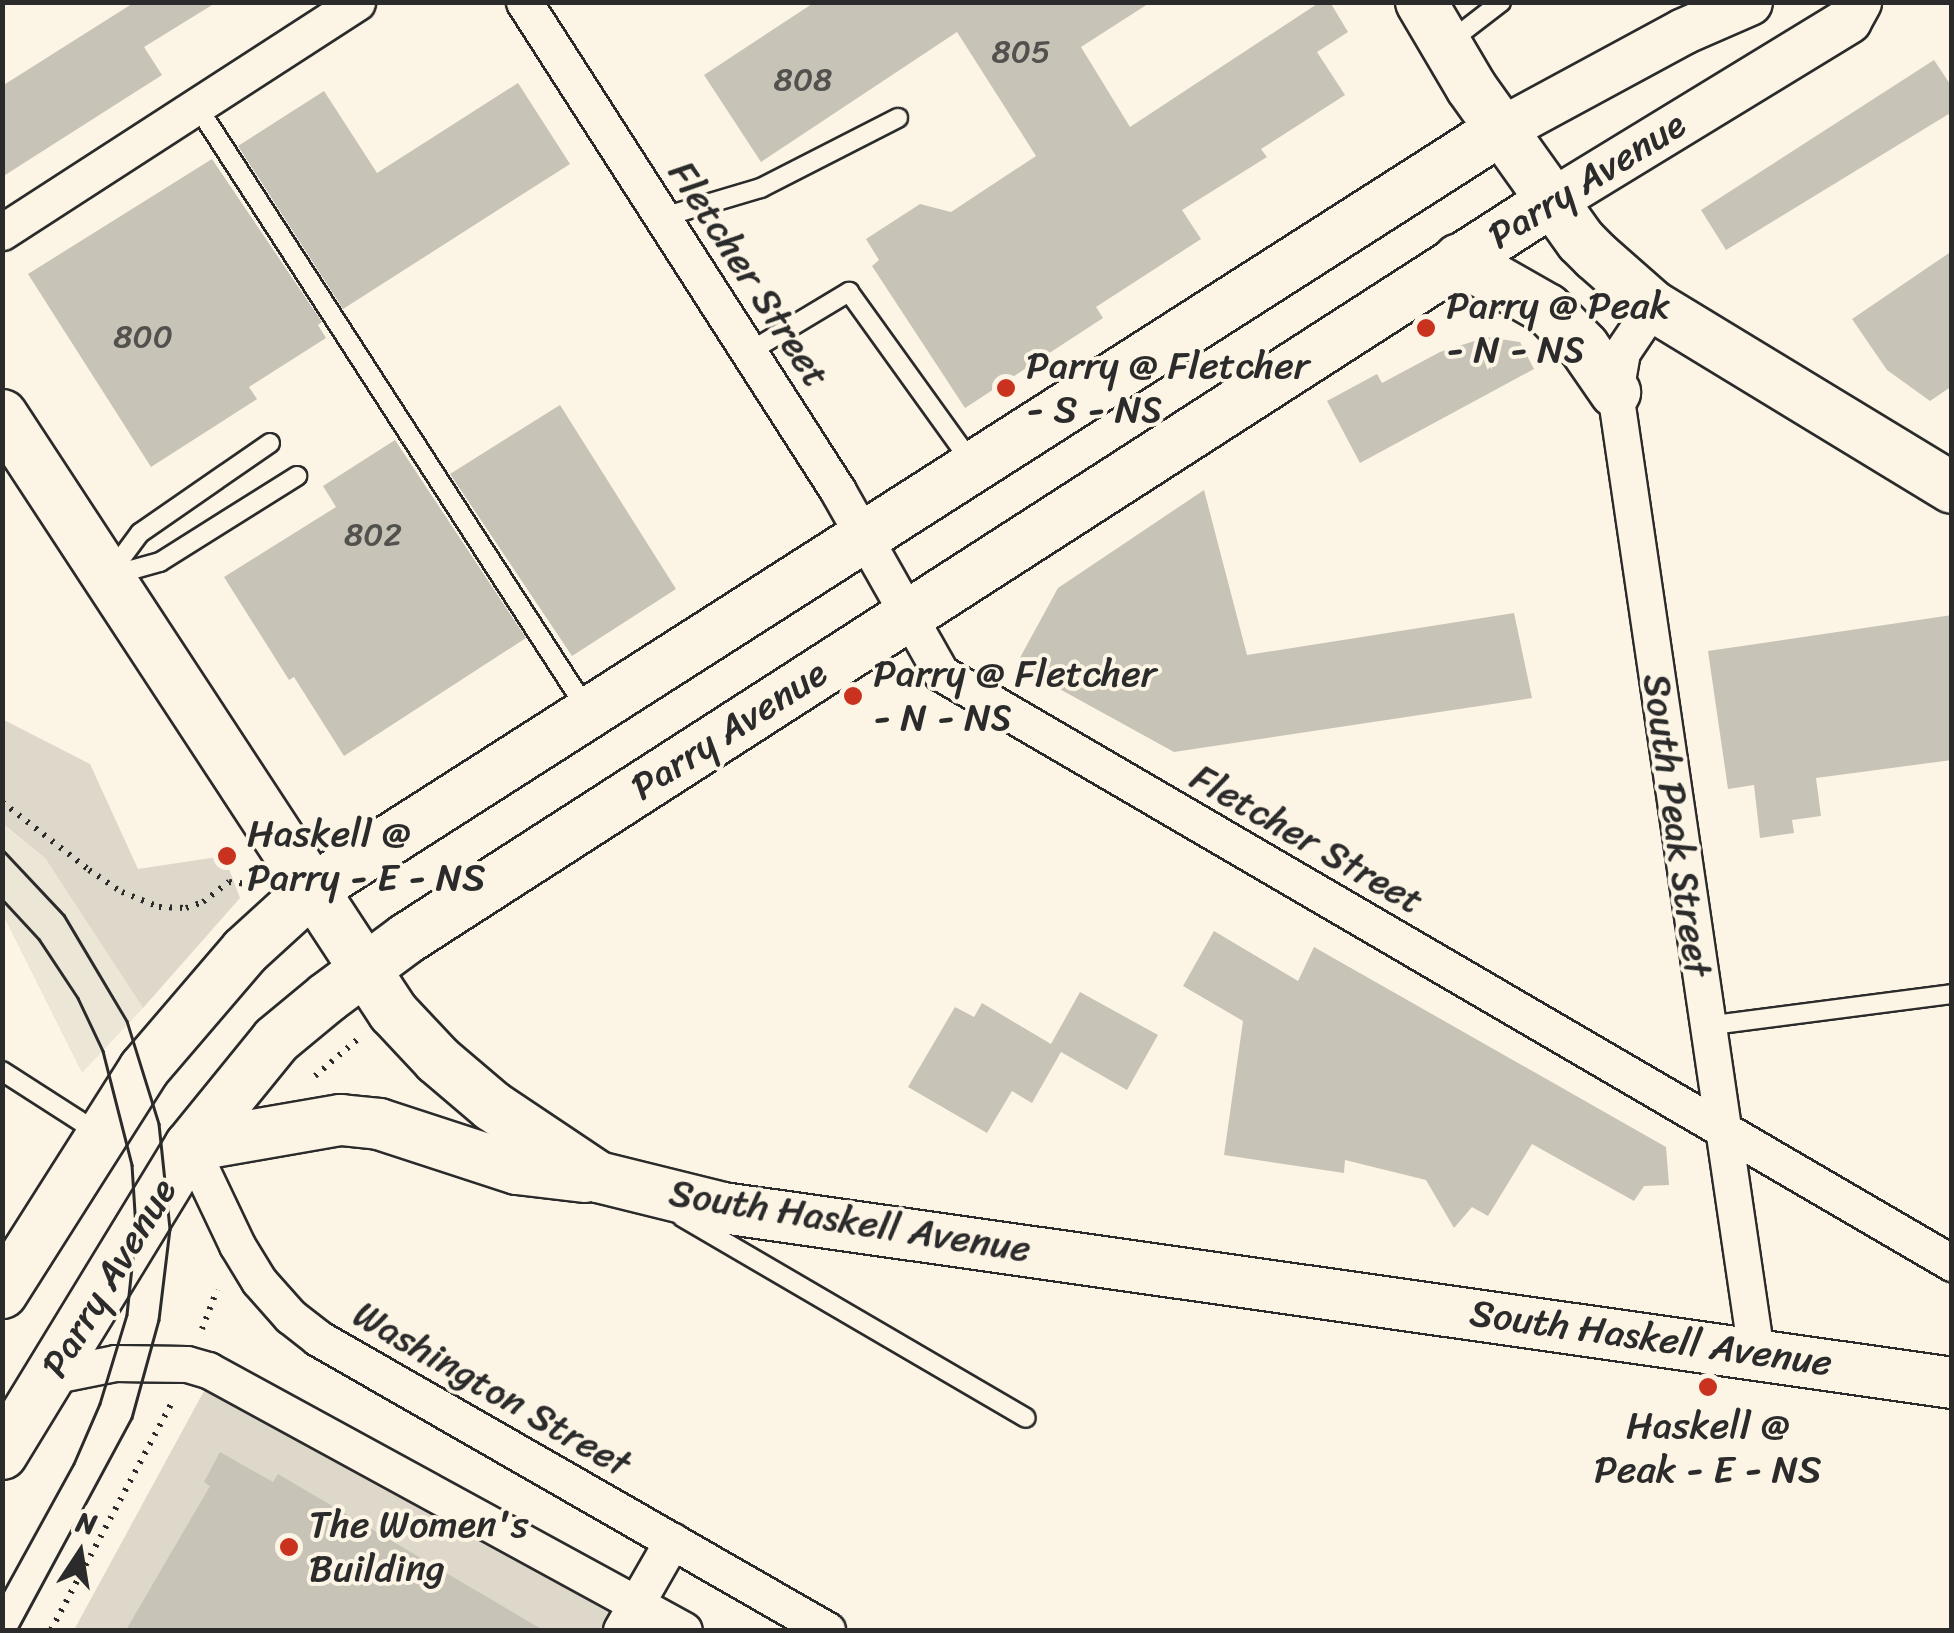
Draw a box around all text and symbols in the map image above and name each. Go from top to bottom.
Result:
house number: 805 [991,33,1051,71]
house number: 808 [774,61,832,99]
street label: Parry Avenue [1480,101,1694,259]
street label: Fletcher Street [659,152,839,396]
place label: Parry @ Peak - N - NS [1446,283,1670,372]
marker: Parry @ Peak - N - NS [1415,317,1437,339]
house number: 800 [113,318,173,356]
place label: Parry @ Fletcher - S - NS [1026,343,1309,432]
marker: Parry @ Fletcher - S - NS [995,377,1017,399]
house number: 802 [344,516,402,554]
street label: Parry Avenue [623,650,835,810]
place label: Parry @ Fletcher - N - NS [873,651,1156,741]
street label: South Peak Street [1633,667,1721,983]
marker: Parry @ Fletcher - N - NS [842,685,864,707]
street label: Fletcher Street [1182,754,1432,924]
place label: Haskell @ Parry - E - NS [247,811,486,901]
marker: Haskell @ Parry - E - NS [216,845,238,867]
street label: Parry Avenue [32,1170,186,1386]
street label: South Haskell Avenue [666,1170,1034,1272]
street label: South Haskell Avenue [1467,1290,1835,1386]
street label: Washington Street [345,1291,639,1487]
marker: Haskell @ Peak - E - NS [1697,1376,1719,1398]
place label: Haskell @ Peak - E - NS [1594,1403,1822,1492]
text: N [72,1497,101,1549]
place label: The Women's Building [309,1502,527,1592]
north arrow [30,1503,130,1603]
marker: The Women's Building [278,1536,300,1558]

